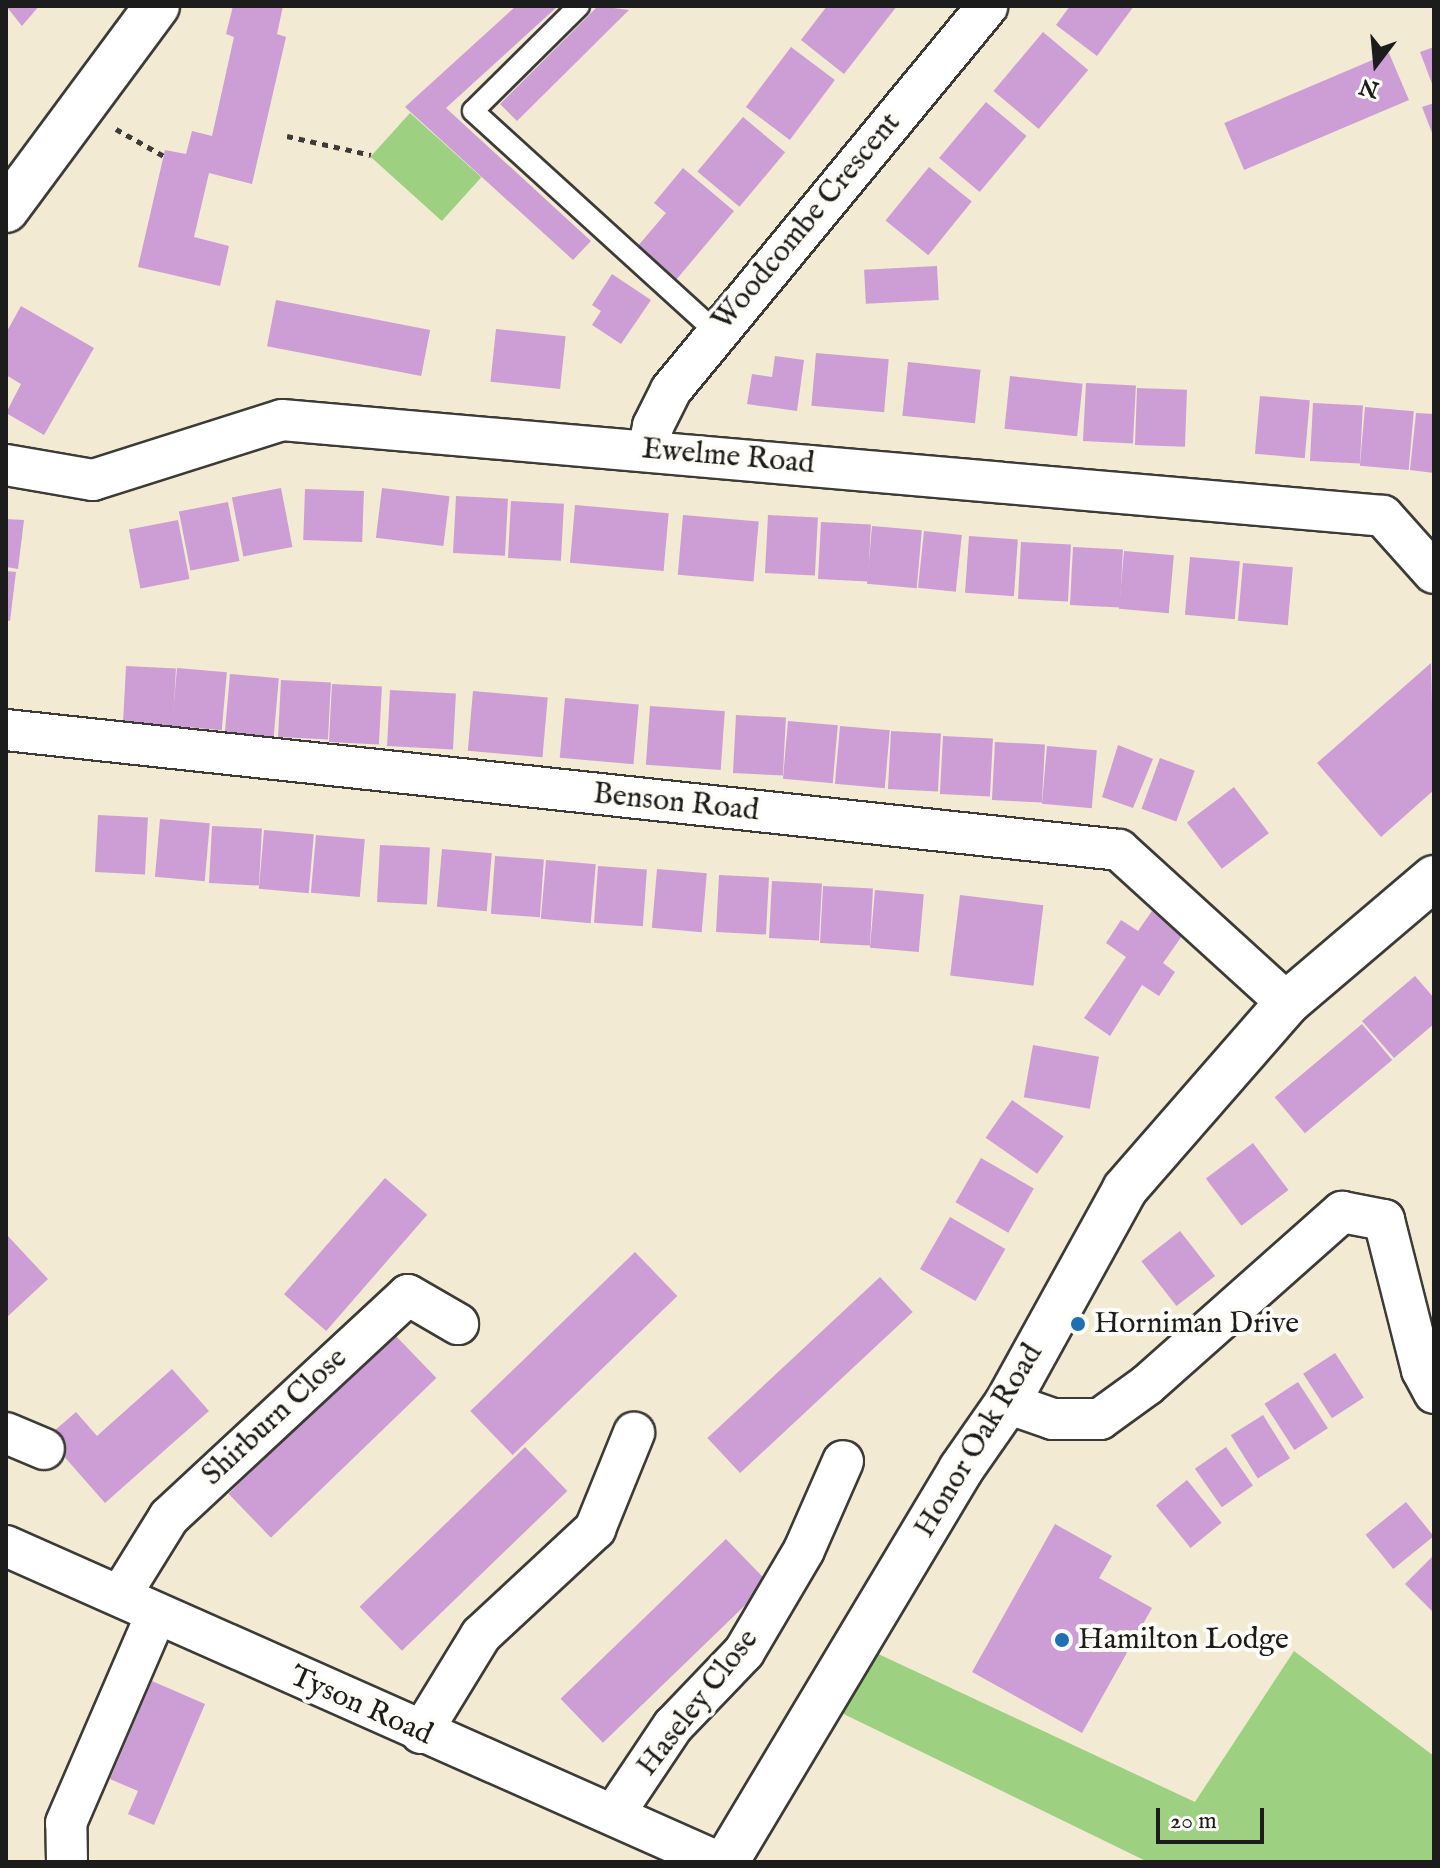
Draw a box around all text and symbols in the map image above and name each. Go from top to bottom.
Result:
north arrow [1336,24,1416,104]
text: N [1356,71,1382,103]
street label: Woodcombe Crescent [705,106,909,338]
street label: Ewelme Road [640,432,816,482]
street label: Benson Road [591,776,761,830]
place label: Horniman Drive [1094,1306,1299,1342]
marker: Horniman Drive [1069,1315,1087,1333]
street label: Honor Oak Road [907,1338,1051,1544]
street label: Shirburn Close [195,1341,355,1493]
place label: Hamilton Lodge [1078,1622,1289,1658]
street label: Haseley Close [630,1623,766,1783]
marker: Hamilton Lodge [1053,1631,1071,1649]
street label: Tyson Road [284,1659,438,1753]
scale bar [1160,1792,1268,1842]
text: 20 m [1170,1806,1217,1837]

